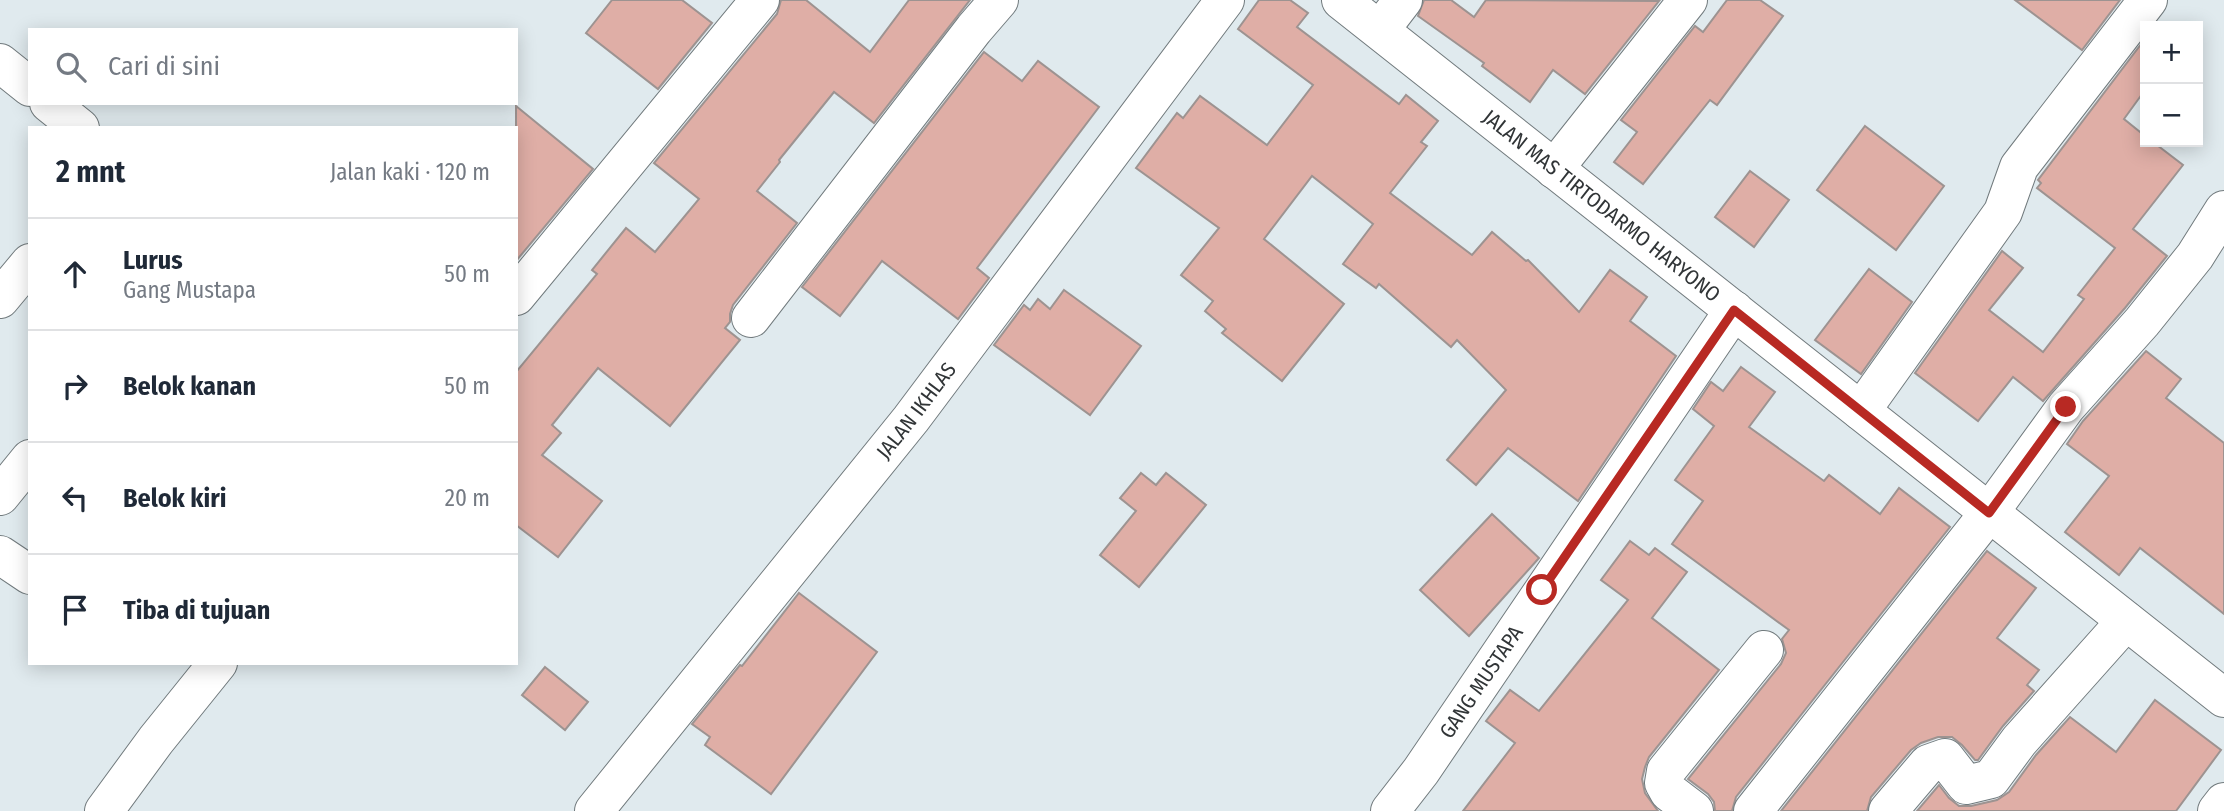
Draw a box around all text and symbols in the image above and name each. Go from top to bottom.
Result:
map controls [2140,21,2203,147]
button: + [2140,21,2203,84]
search box [28,28,518,105]
icon: search [52,48,90,86]
text: Cari di sini [108,51,220,82]
button: − [2140,84,2203,147]
street label: JALAN MAS TIRTODARMO HARYONO [1477,104,1725,308]
text: 2 mnt [56,154,125,190]
text: Jalan kaki · 120 m [330,158,490,186]
text: Lurus [123,245,183,276]
icon: ahead [56,255,94,293]
text: 50 m [444,260,490,288]
text: Gang Mustapa [123,276,256,304]
street label: JALAN IKHLAS [871,357,962,464]
icon: right [56,367,94,405]
text: Belok kanan [123,371,256,402]
text: 50 m [444,372,490,400]
route end [2050,391,2081,422]
icon: left [56,479,94,517]
text: Belok kiri [123,483,226,514]
text: 20 m [445,484,490,512]
route start [1526,574,1557,605]
icon: arrive [56,591,94,629]
text: Tiba di tujuan [123,595,270,626]
street label: GANG MUSTAPA [1434,621,1529,743]

